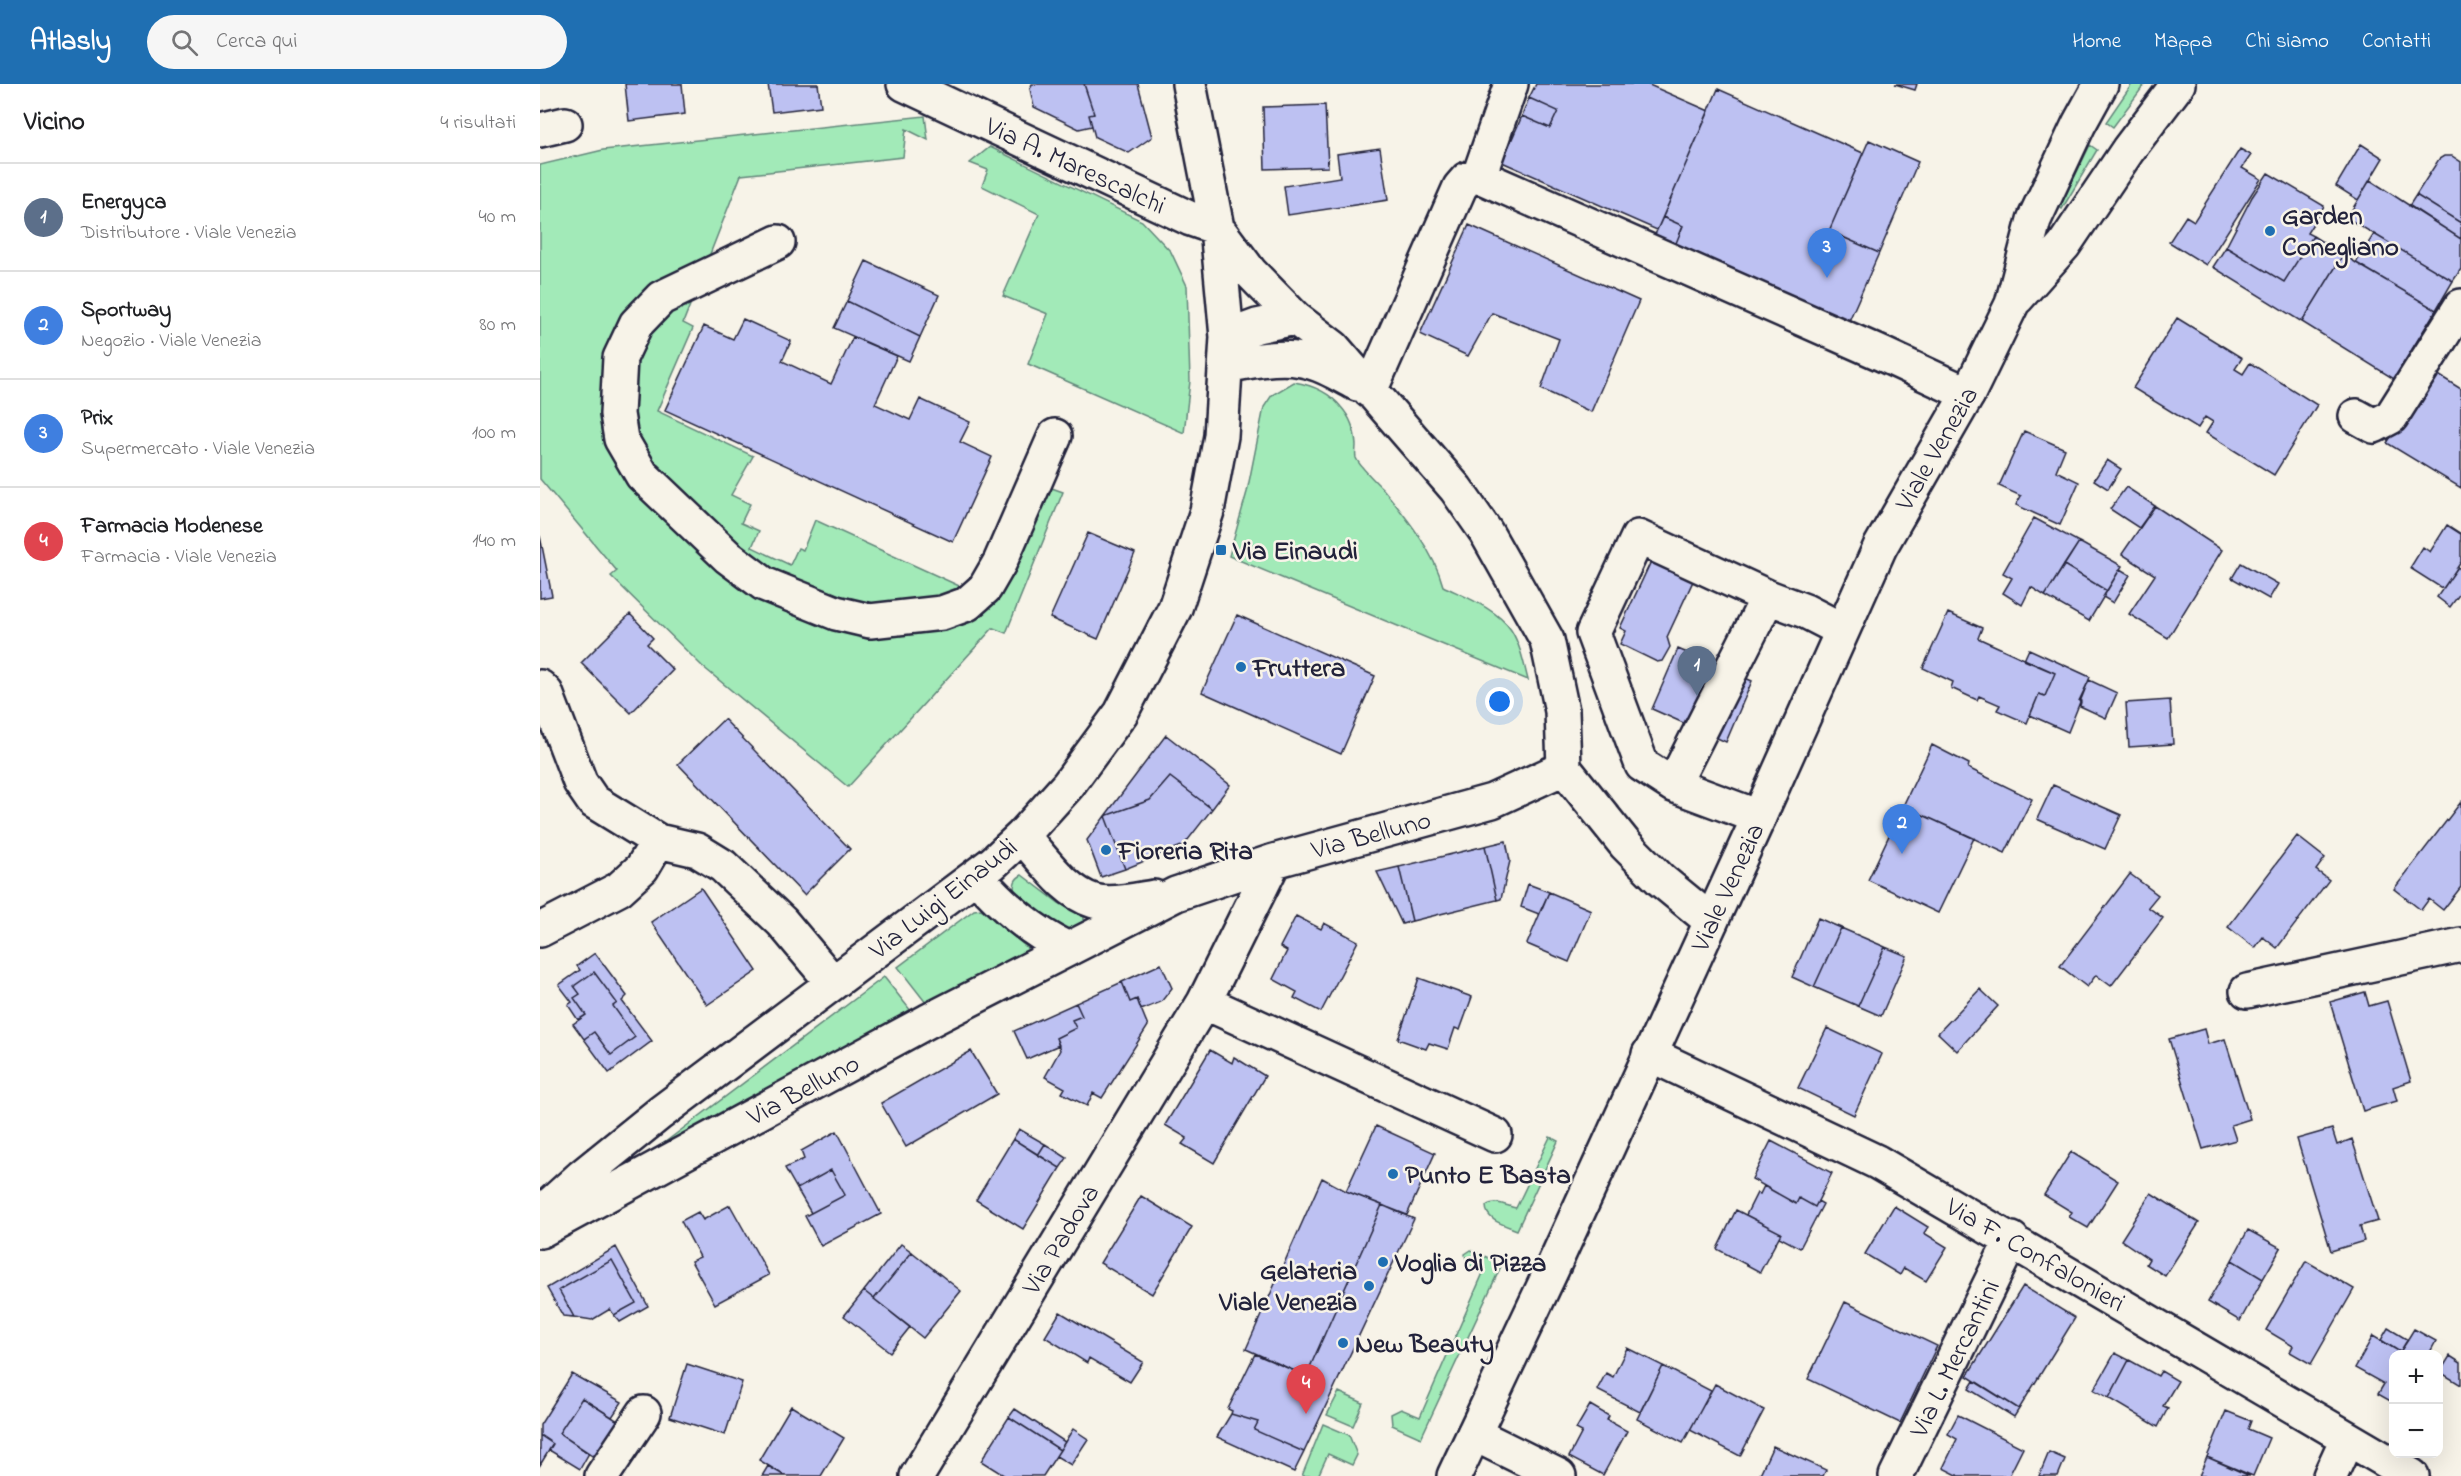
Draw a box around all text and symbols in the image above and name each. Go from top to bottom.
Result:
search box [147,15,567,69]
text: Atlasly [30,22,111,63]
icon: search [168,26,201,59]
text: Cerca qui [216,26,298,58]
text: Home [2072,27,2121,57]
text: Mappa [2154,27,2212,57]
text: Chi siamo [2245,27,2329,57]
text: Contatti [2362,27,2431,57]
text: Vicino [24,104,85,142]
street label: Via A. Marescalchi [977,108,1172,226]
text: 4 risultati [440,109,516,138]
text: Energyca [81,187,166,219]
place label: Garden Conegliano [2282,198,2399,269]
text: 1 [40,203,47,232]
text: 40 m [479,203,516,232]
text: Distributore · Viale Venezia [81,219,297,248]
marker: Garden Conegliano [2263,224,2277,238]
pin: 3 [1808,228,1846,278]
text: Sportway [81,295,171,327]
text: 2 [39,311,48,340]
text: 80 m [479,311,516,340]
text: Negozio · Viale Venezia [81,327,262,356]
street label: Viale Venezia [1886,380,1990,520]
text: Prix [81,403,113,435]
text: 3 [39,419,48,448]
text: 100 m [472,419,516,448]
text: Supermercato · Viale Venezia [81,435,315,464]
text: Farmacia Modenese [81,511,263,543]
text: 4 [39,527,48,556]
text: 140 m [472,527,516,556]
place label: Via Einaudi [1232,533,1358,572]
text: Farmacia · Viale Venezia [81,543,277,572]
marker: Via Einaudi [1214,543,1228,557]
pin: 1 [1678,646,1716,696]
place label: Fruttera [1251,650,1345,689]
marker: Fruttera [1234,660,1248,674]
your location [1485,687,1514,716]
street label: Via Belluno [1307,802,1436,871]
pin: 2 [1882,804,1922,854]
street label: Viale Venezia [1682,817,1776,960]
street label: Via Luigi Einaudi [861,830,1027,971]
place label: Fioreria Rita [1116,833,1253,872]
marker: Fioreria Rita [1099,843,1113,857]
street label: Via Belluno [740,1045,867,1138]
place label: Punto E Basta [1405,1157,1571,1196]
marker: Punto E Basta [1386,1167,1400,1181]
street label: Via Padova [1013,1178,1111,1304]
street label: Via F. Confalonieri [1937,1188,2132,1323]
place label: Voglia di Pizza [1394,1245,1546,1285]
place label: Gelateria Viale Venezia [1218,1253,1357,1323]
marker: Voglia di Pizza [1376,1255,1390,1269]
street label: Via L. Mercantini [1901,1274,2011,1446]
marker: Gelateria Viale Venezia [1362,1279,1376,1293]
place label: New Beauty [1355,1326,1494,1365]
marker: New Beauty [1336,1336,1350,1350]
map controls [2389,1350,2443,1458]
button: + [2389,1350,2443,1404]
pin: 4 [1286,1364,1326,1414]
button: − [2389,1404,2443,1458]

